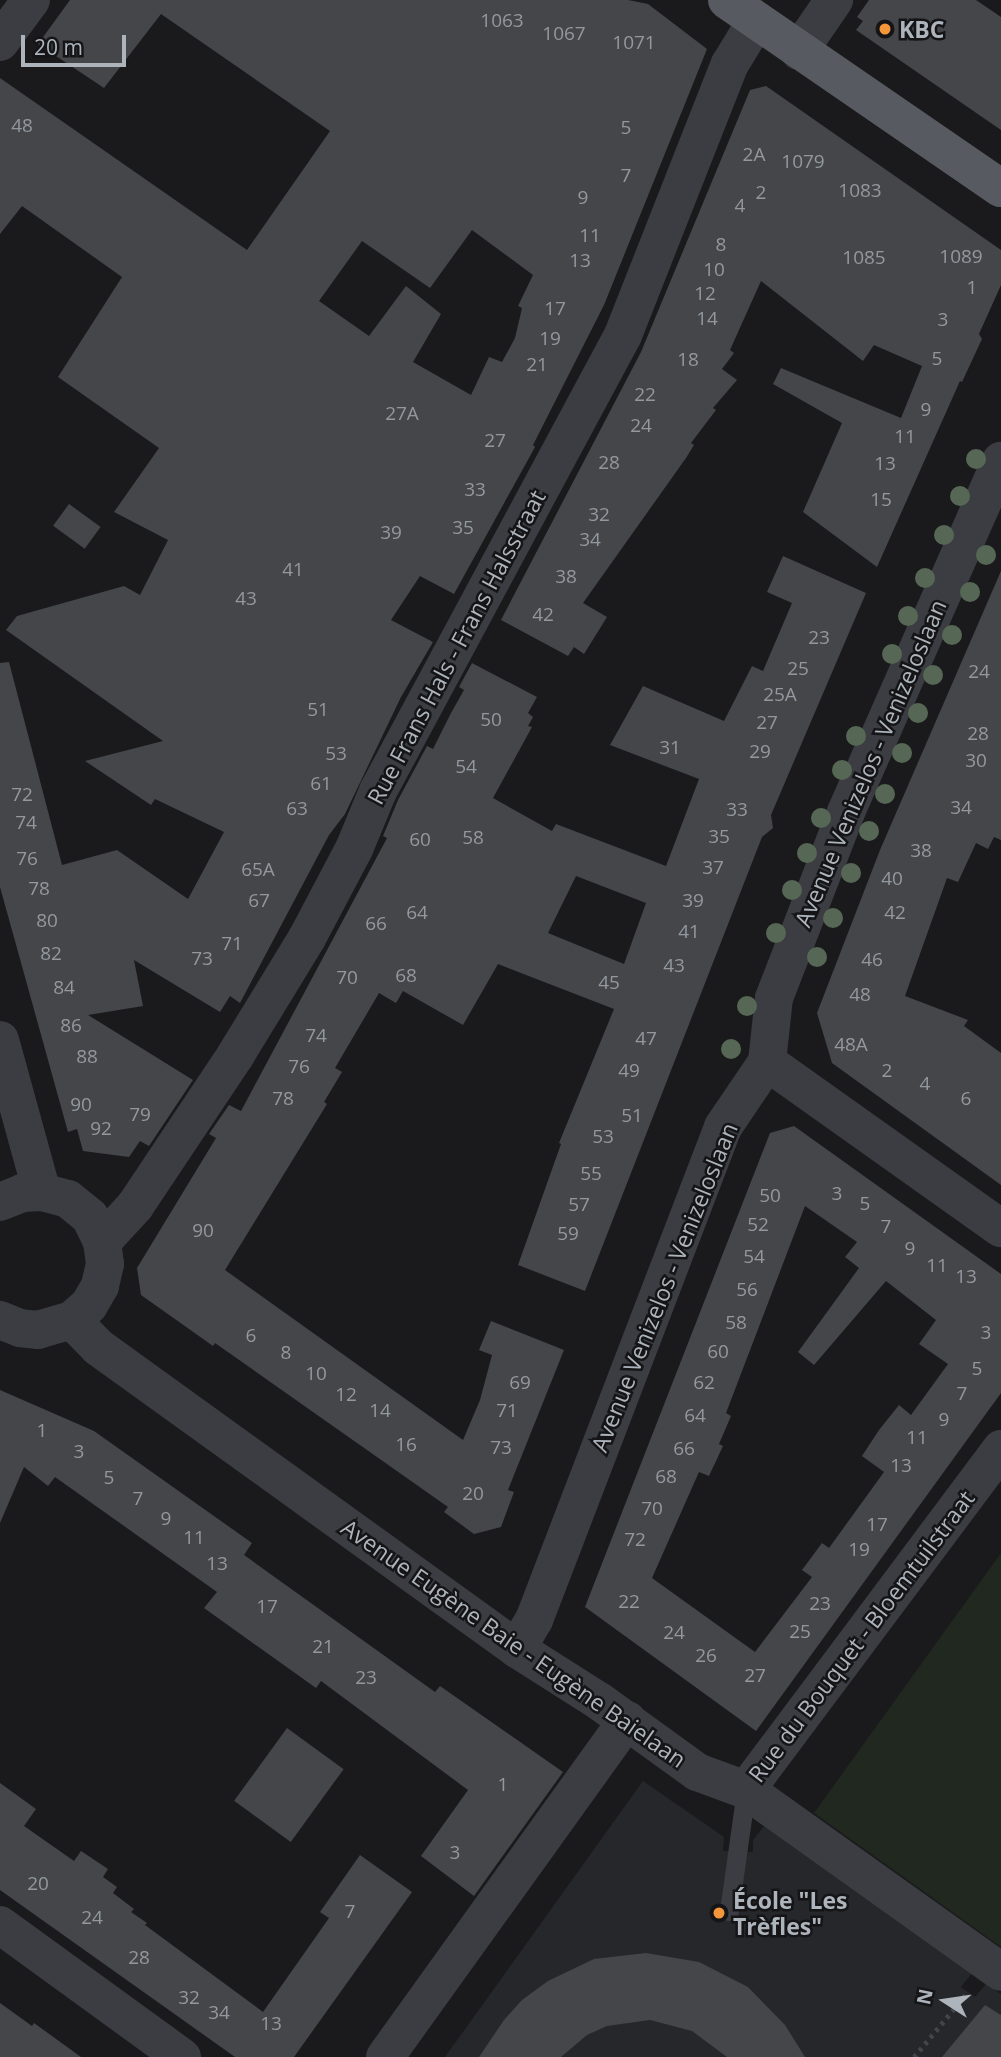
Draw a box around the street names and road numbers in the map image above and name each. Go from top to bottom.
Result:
street label: Rue Frans Hals - Frans Halsstraat [361,485,551,809]
street label: Avenue Venizelos - Venizeloslaan [788,595,952,931]
street label: Avenue Venizelos - Venizeloslaan [585,1118,743,1456]
street label: Rue du Bouquet - Bloemtuilstraat [742,1485,980,1787]
street label: Avenue Eugène Baie - Eugène Baielaan [336,1513,692,1773]

